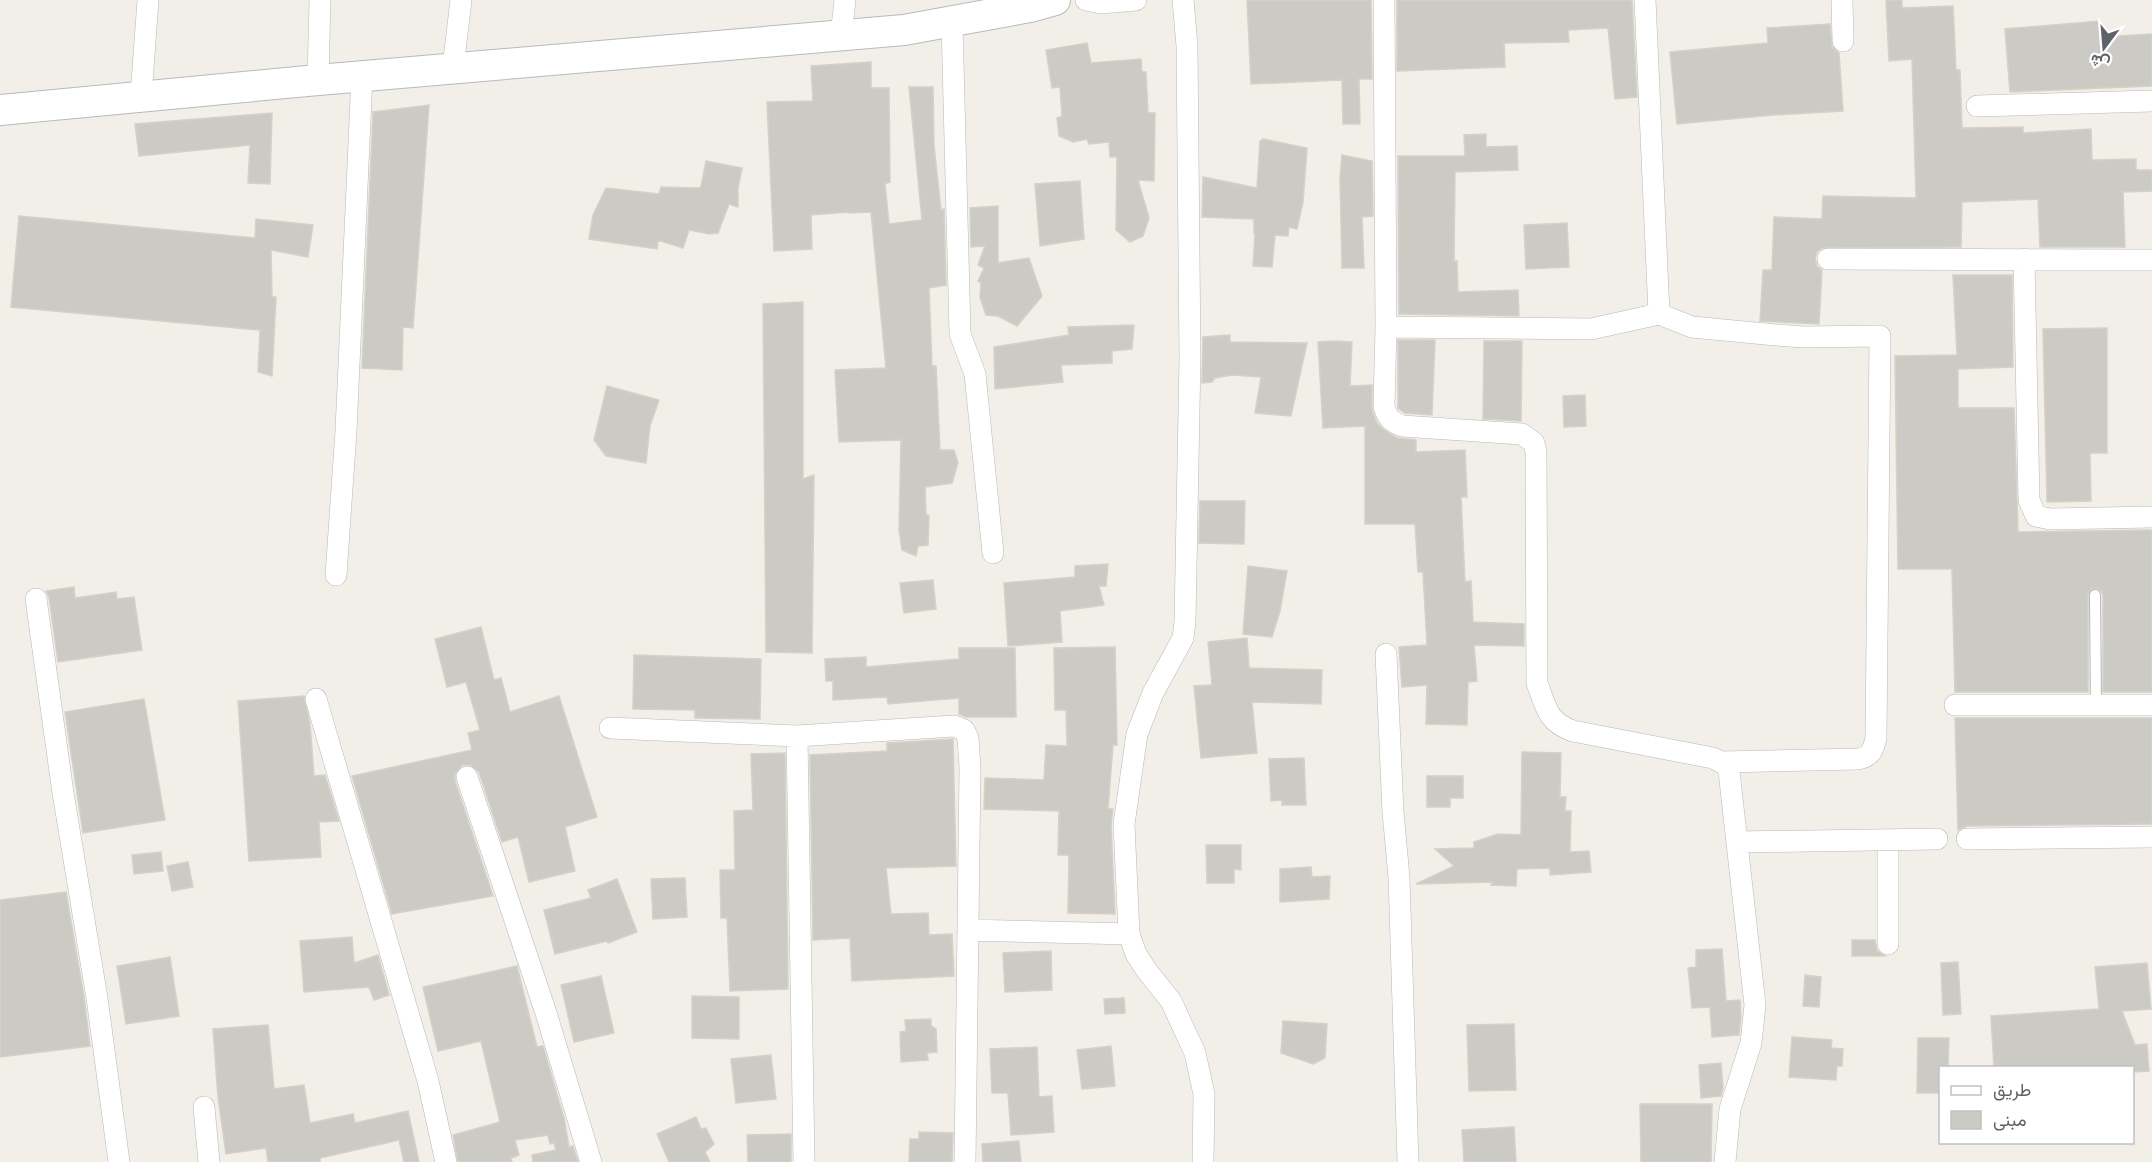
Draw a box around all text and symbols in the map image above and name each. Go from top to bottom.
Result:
north arrow [2074,18,2134,78]
text: ش [2088,50,2112,75]
legend [1939,1066,2134,1144]
text: طريق [1993,1078,2031,1101]
text: مبنى [1993,1108,2027,1131]

